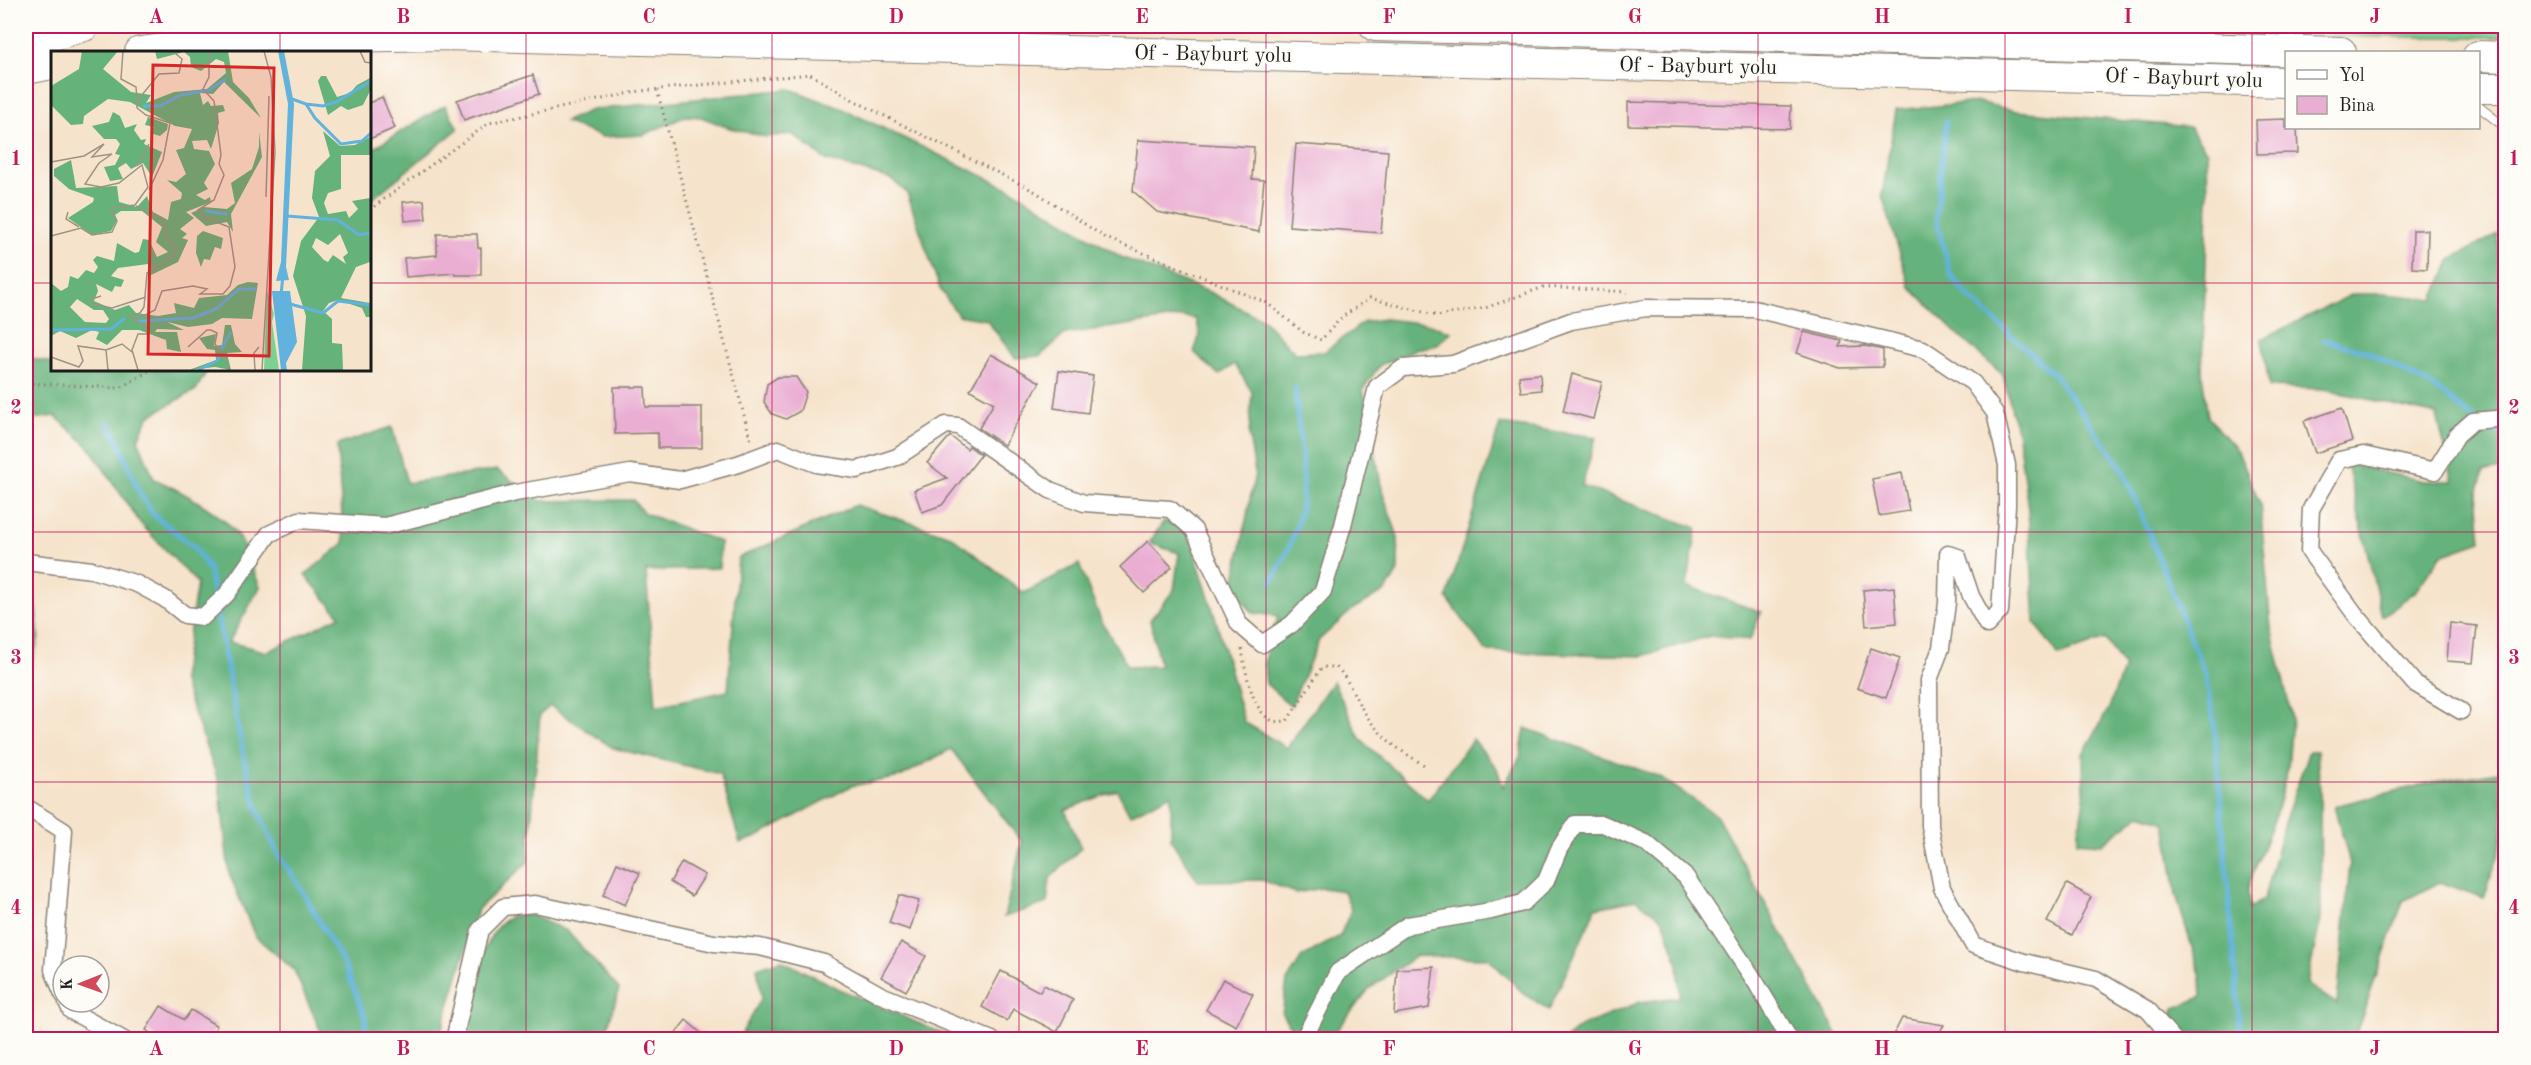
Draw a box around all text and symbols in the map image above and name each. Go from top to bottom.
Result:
text: A [148,8,164,28]
text: B [396,8,410,28]
text: C [642,8,656,28]
text: D [888,8,904,28]
text: E [1135,8,1149,28]
text: F [1382,8,1396,28]
text: G [1628,8,1642,28]
text: H [1874,8,1890,28]
text: I [2124,8,2132,28]
text: J [2370,8,2381,28]
street label: Of - Bayburt yolu [1134,43,1292,67]
inset map [51,51,370,370]
legend [2285,51,2480,129]
street label: Of - Bayburt yolu [1619,55,1777,79]
street label: Of - Bayburt yolu [2105,66,2263,92]
text: Yol [2339,67,2365,85]
text: Bina [2339,97,2375,115]
text: 1 [10,150,22,170]
text: 1 [2508,150,2520,170]
text: 2 [10,399,22,419]
text: 2 [2508,399,2520,419]
text: 3 [10,649,22,669]
text: 3 [2508,649,2520,669]
text: 4 [10,899,22,919]
text: 4 [2508,899,2520,919]
north arrow [51,954,111,1014]
text: K [60,978,76,991]
text: A [148,1040,164,1060]
text: B [396,1040,410,1060]
text: C [642,1040,656,1060]
text: D [888,1040,904,1060]
text: E [1135,1040,1149,1060]
text: F [1382,1040,1396,1060]
text: G [1628,1040,1642,1060]
text: H [1874,1040,1890,1060]
text: I [2124,1040,2132,1060]
text: J [2370,1040,2381,1060]

